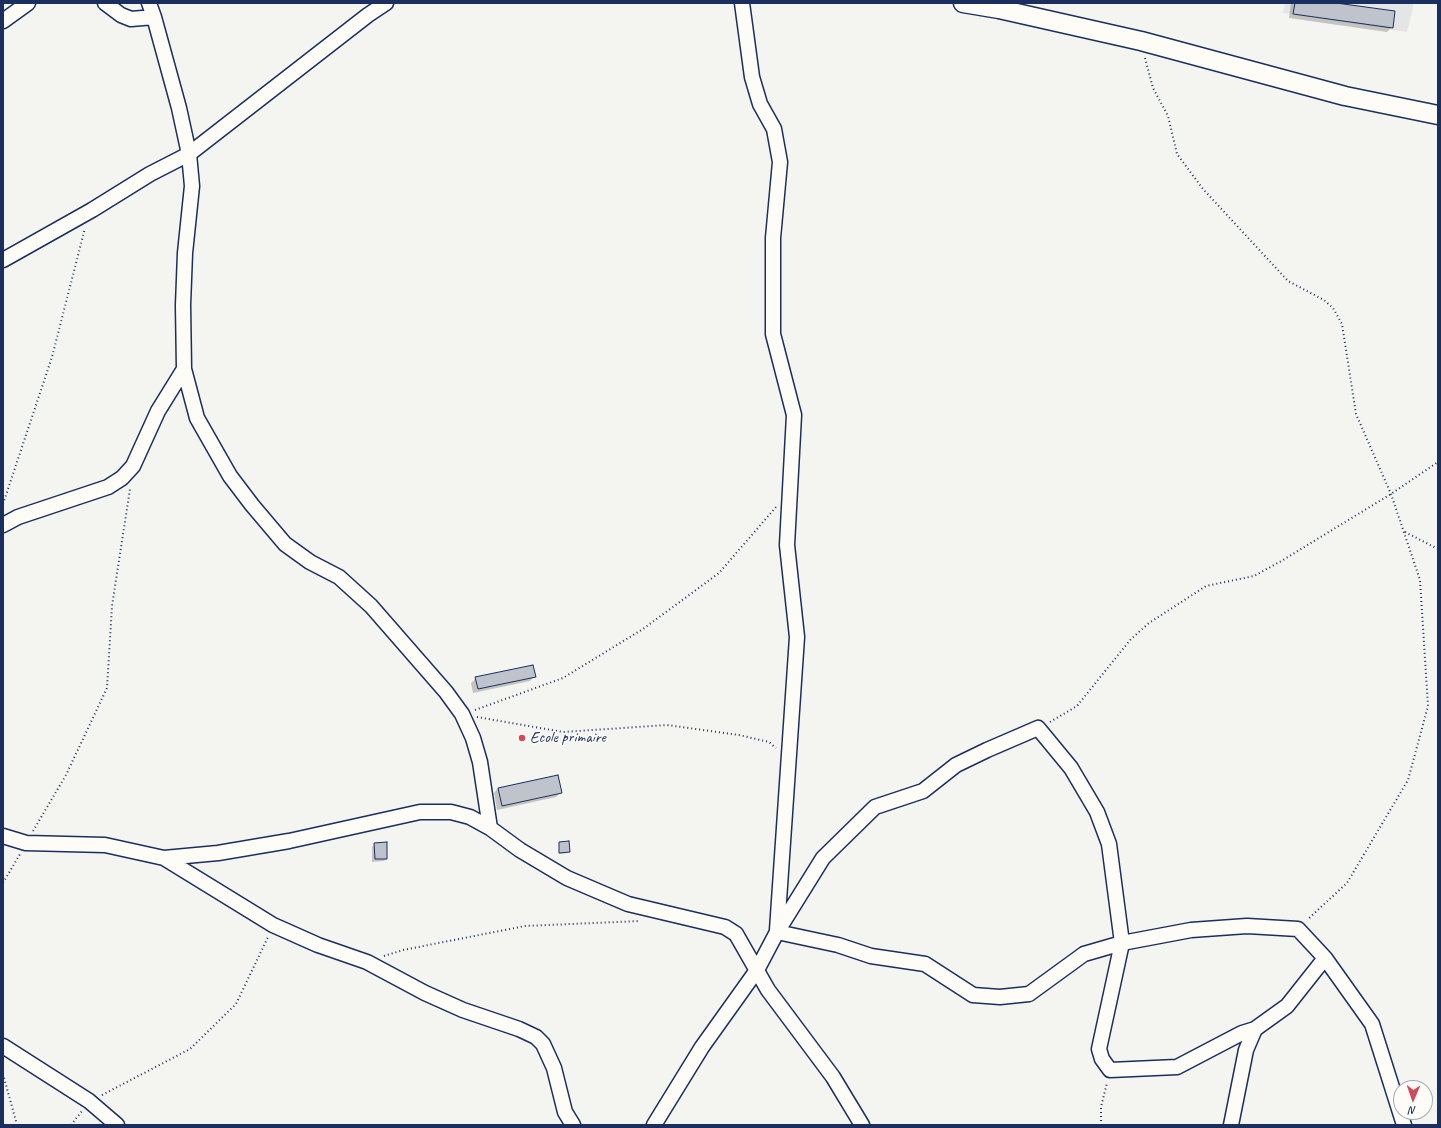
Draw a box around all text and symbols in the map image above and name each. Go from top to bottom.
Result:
place label: Ecole primaire [530,728,606,748]
marker: Ecole primaire [517,733,527,743]
north arrow [1393,1080,1433,1120]
text: N [1409,1104,1416,1118]

